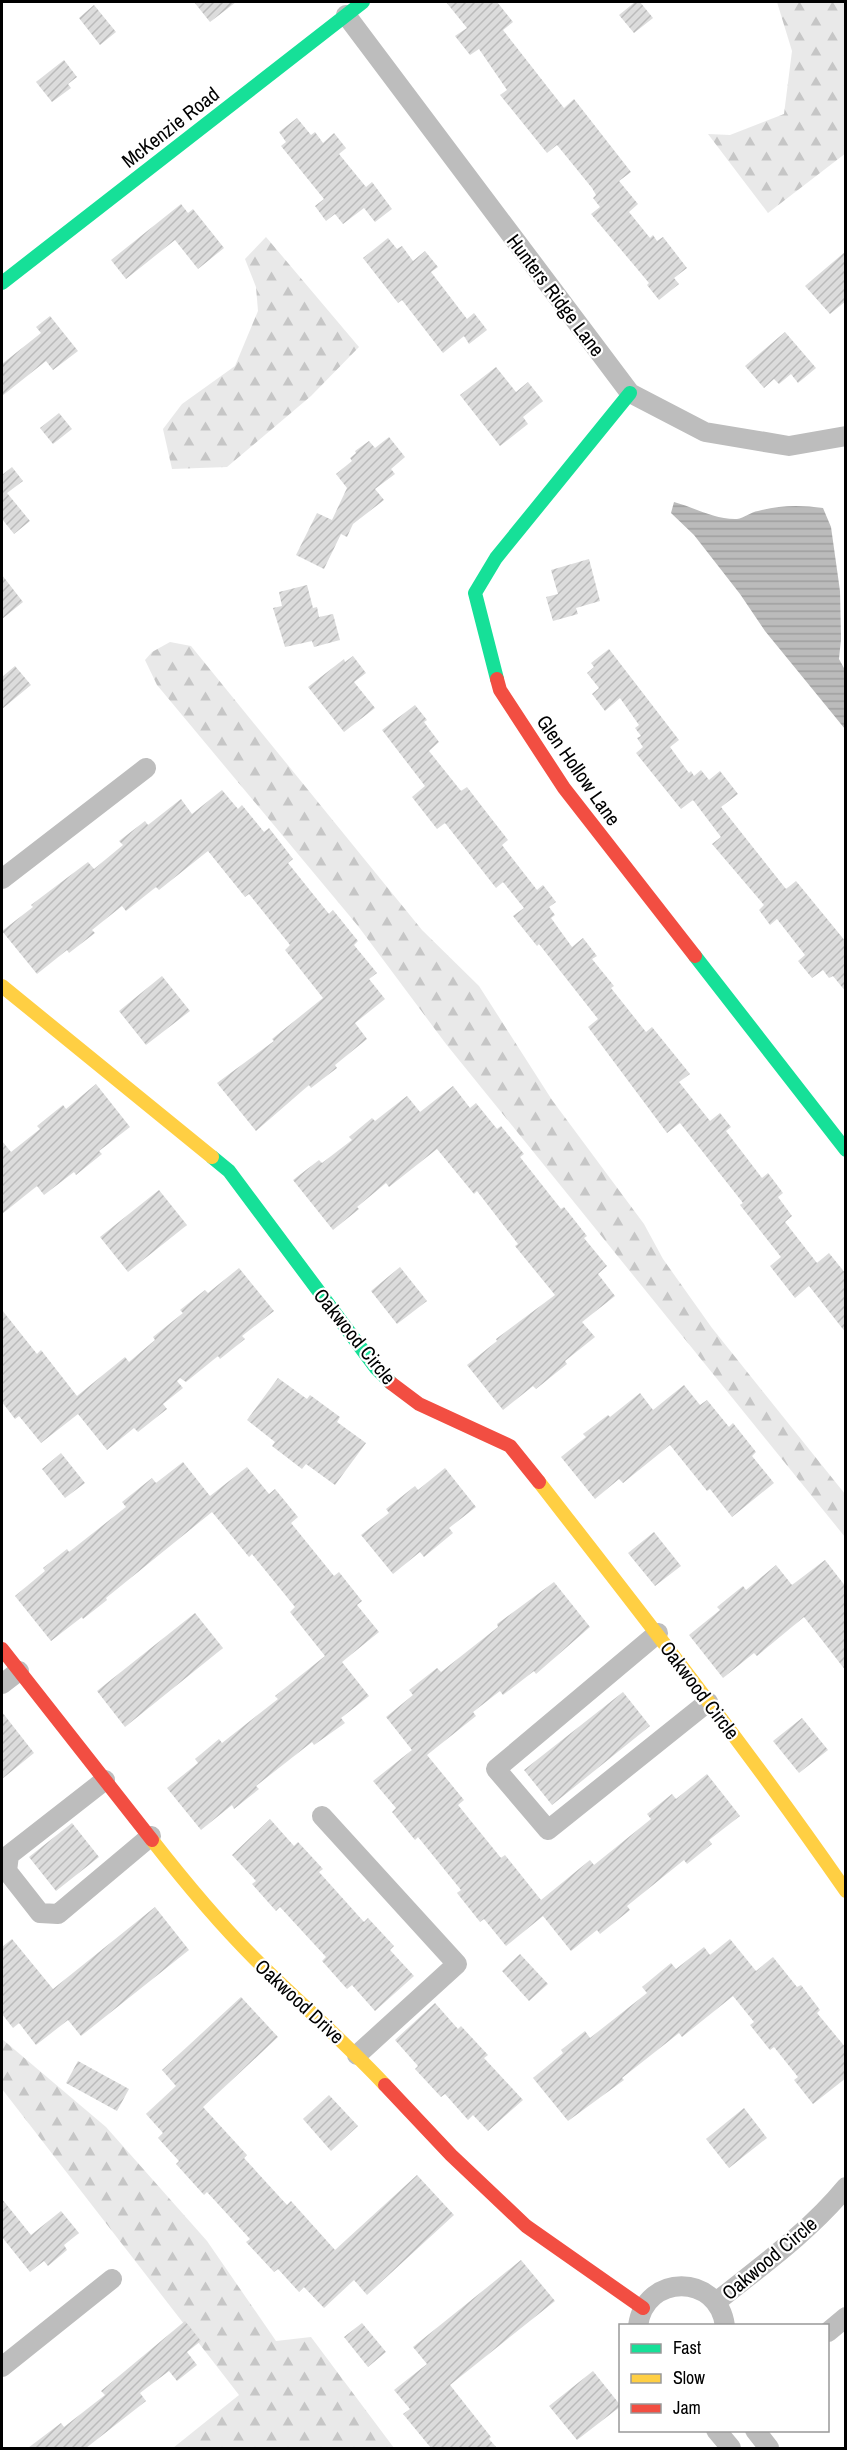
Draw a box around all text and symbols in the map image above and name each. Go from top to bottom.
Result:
street label: McKenzie Road [116,80,224,174]
street label: Hunters Ridge Lane [501,228,611,362]
street label: Glen Hollow Lane [531,709,627,831]
street label: Oakwood Circle [308,1282,402,1390]
street label: Oakwood Circle [654,1635,746,1745]
street label: Oakwood Drive [249,1953,351,2049]
street label: Oakwood Circle [716,2210,822,2306]
legend [619,2324,829,2432]
text: Fast [673,2335,701,2360]
text: Slow [673,2365,705,2390]
text: Jam [673,2395,701,2420]

